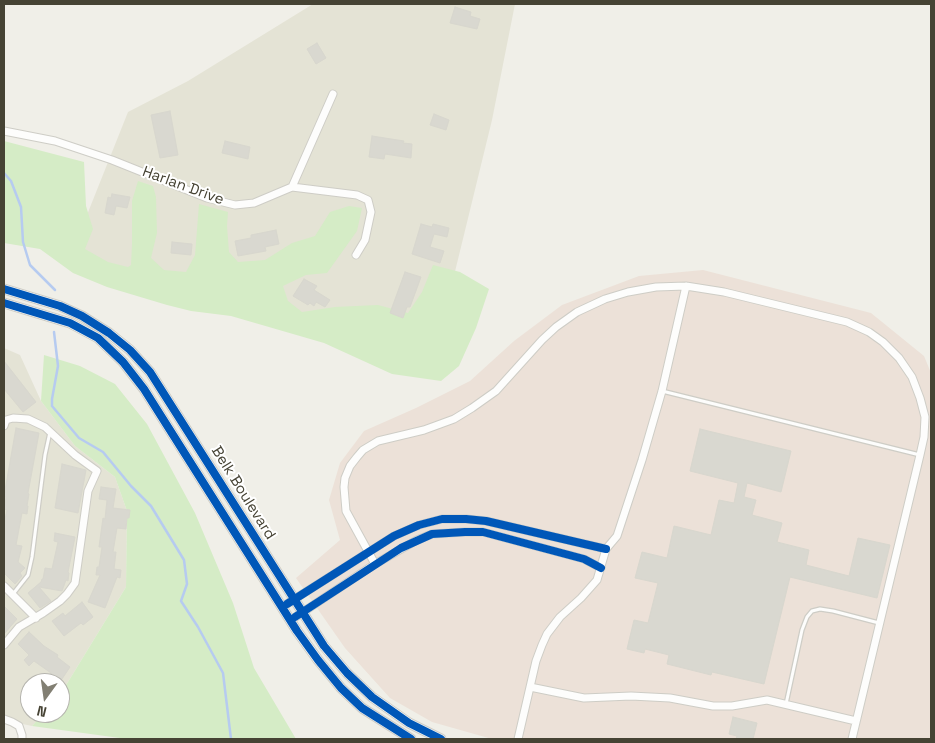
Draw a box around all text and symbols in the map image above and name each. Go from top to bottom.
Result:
street label: Harlan Drive [140,163,226,209]
street label: Belk Boulevard [207,443,279,543]
north arrow [20,673,70,723]
text: N [35,702,48,721]

